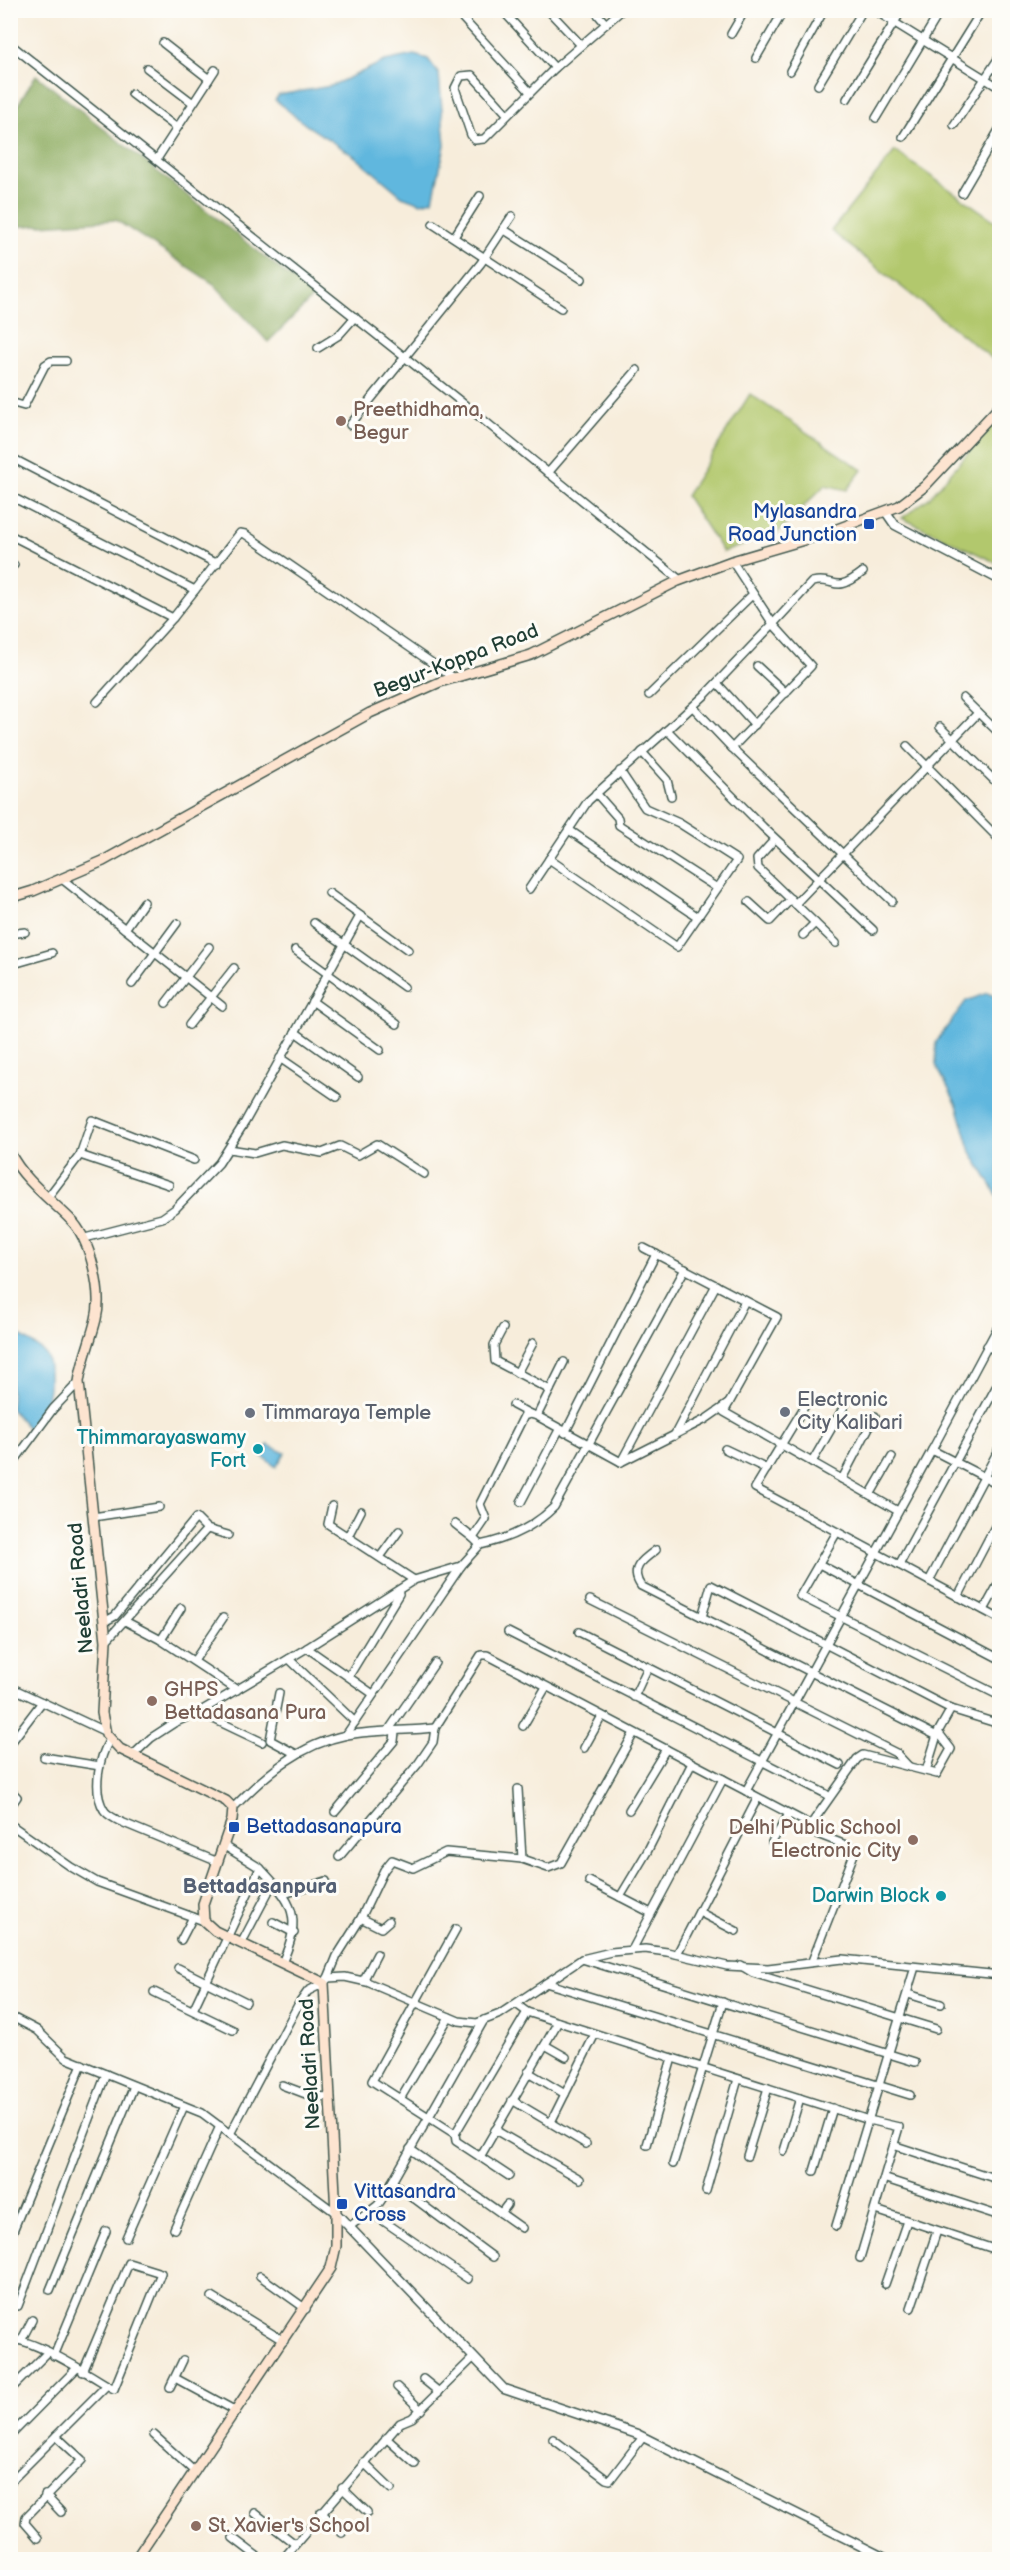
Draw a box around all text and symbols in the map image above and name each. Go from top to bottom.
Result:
place label: Preethidhama, Begur [353,398,483,445]
marker: Preethidhama, Begur [334,414,348,428]
place label: Mylasandra Road Junction [727,500,857,547]
marker: Mylasandra Road Junction [862,517,876,531]
street label: Begur-Koppa Road [370,619,542,703]
place label: Electronic City Kalibari [797,1388,903,1435]
place label: Timmaraya Temple [262,1401,431,1425]
marker: Electronic City Kalibari [778,1405,792,1419]
marker: Timmaraya Temple [243,1406,257,1420]
place label: Thimmarayaswamy Fort [76,1426,246,1473]
marker: Thimmarayaswamy Fort [251,1442,265,1456]
street label: Neeladri Road [63,1521,99,1655]
place label: GHPS Bettadasana Pura [164,1678,326,1725]
marker: GHPS Bettadasana Pura [145,1694,159,1708]
place label: Bettadasanapura [246,1815,402,1839]
place label: Delhi Public School Electronic City [729,1816,901,1863]
marker: Bettadasanapura [227,1820,241,1834]
marker: Delhi Public School Electronic City [906,1833,920,1847]
district label: Bettadasanpura [183,1874,337,1899]
place label: Darwin Block [812,1884,929,1908]
marker: Darwin Block [934,1889,948,1903]
street label: Neeladri Road [295,1998,325,2130]
place label: Vittasandra Cross [354,2180,456,2227]
marker: Vittasandra Cross [335,2197,349,2211]
place label: St. Xavier's School [208,2514,370,2538]
marker: St. Xavier's School [189,2519,203,2533]

